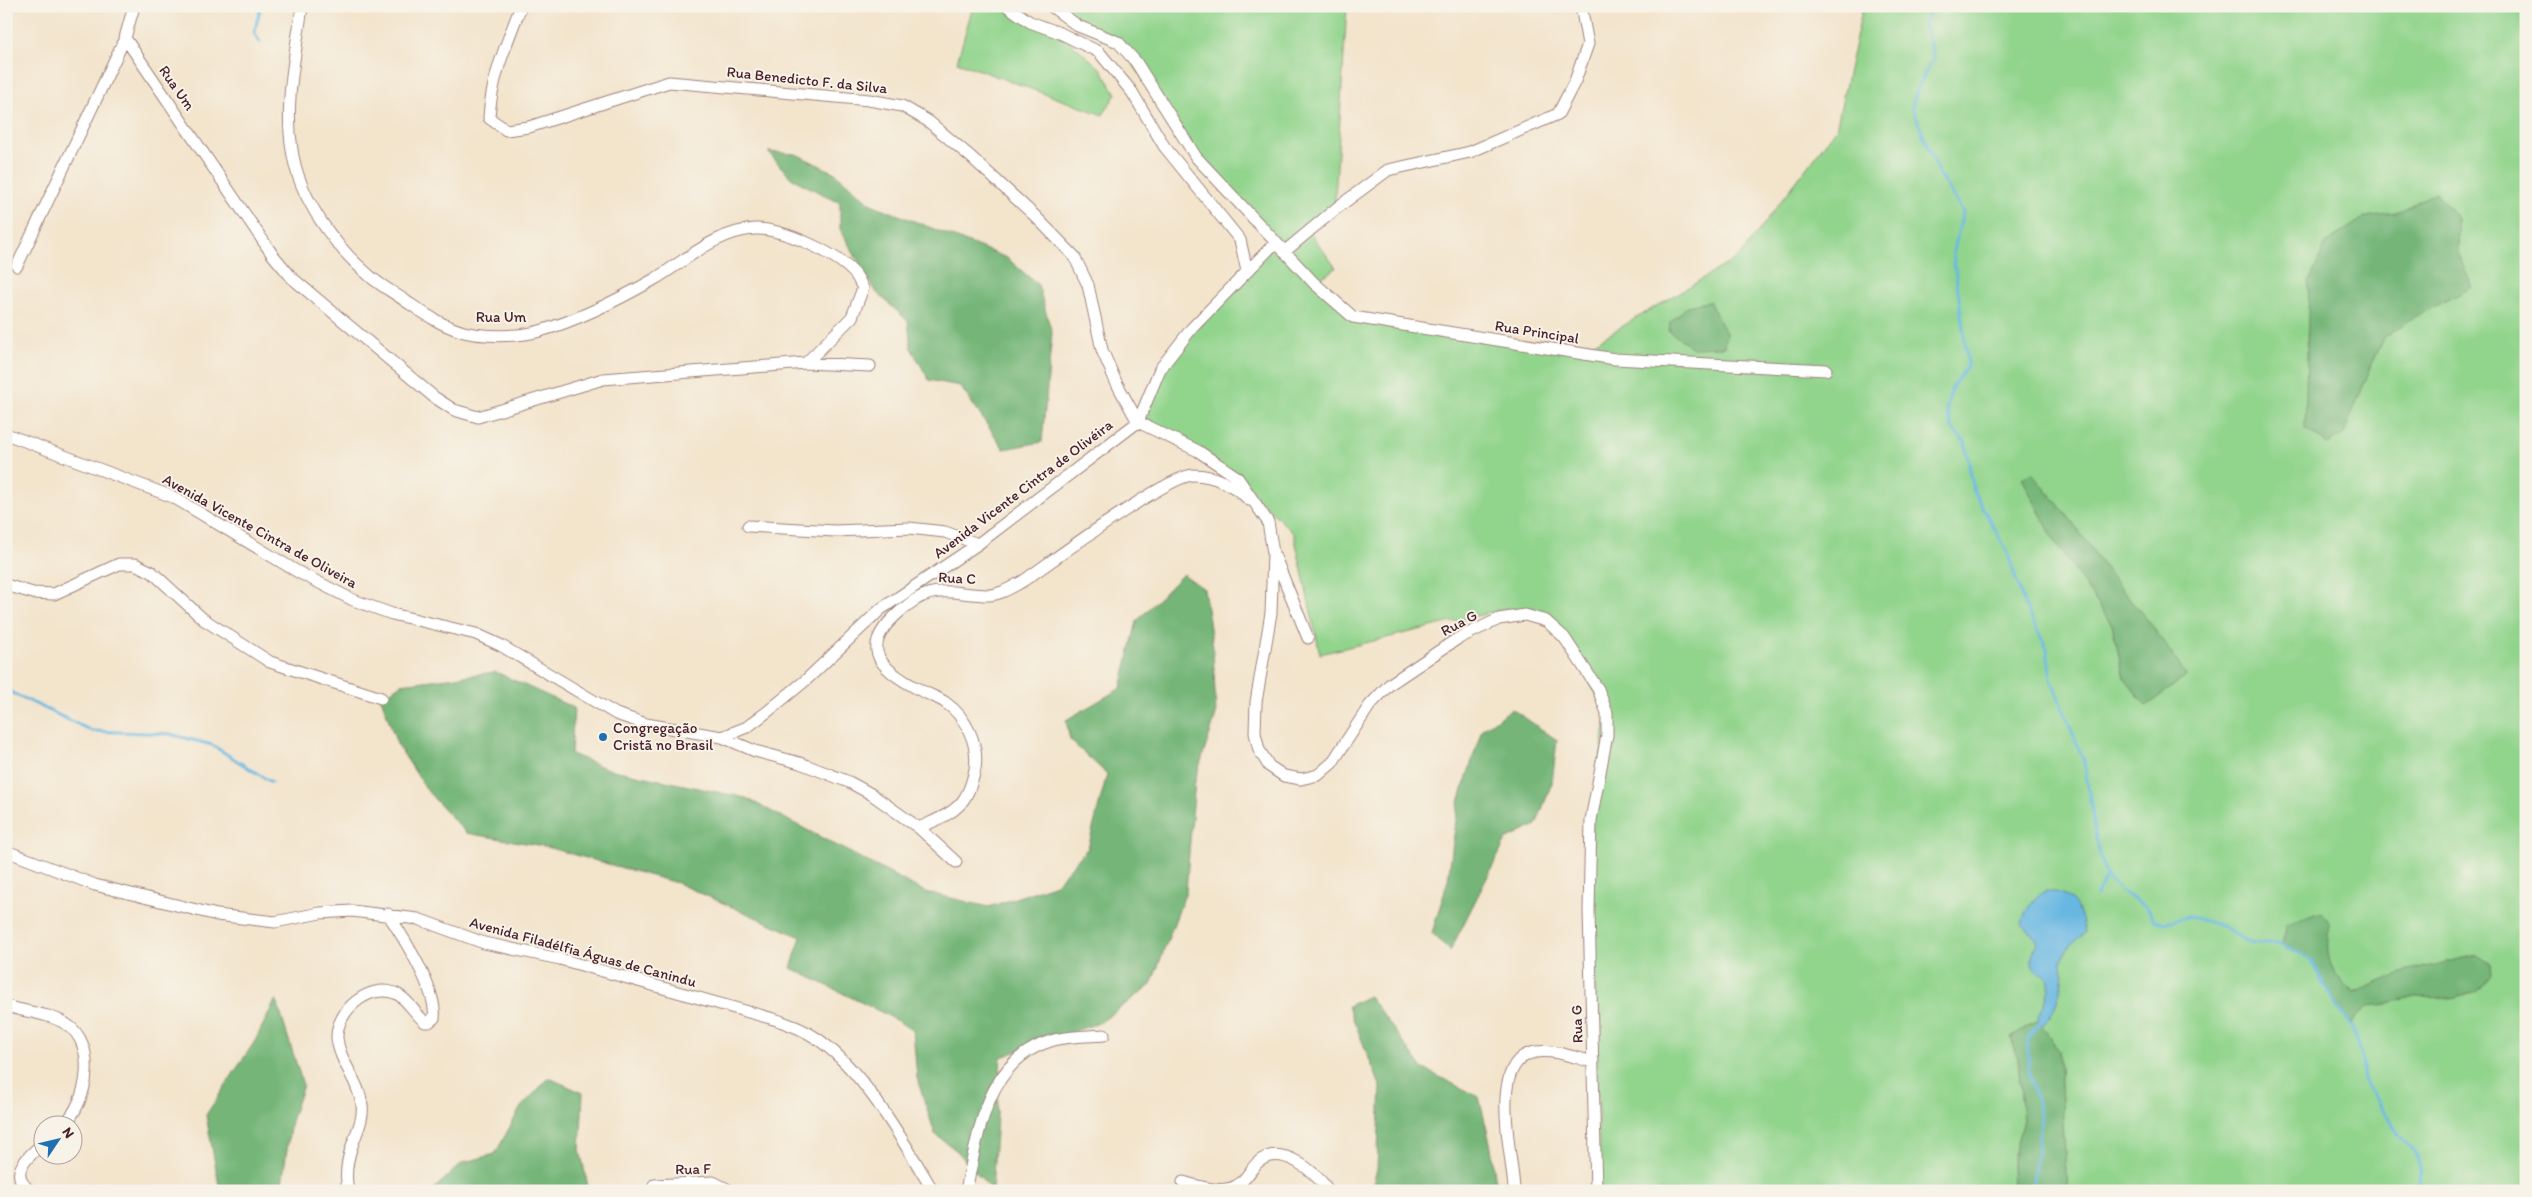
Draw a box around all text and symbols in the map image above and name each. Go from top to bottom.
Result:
street label: Rua Um [155,62,199,114]
street label: Rua Benedicto F. da Silva [726,63,888,97]
street label: Rua Um [476,308,527,326]
street label: Rua Principal [1494,316,1581,348]
street label: Avenida Vicente Cintra de Olivéira [930,416,1116,562]
street label: Avenida Vicente Cintra de Oliveira [160,470,361,592]
street label: Rua C [938,568,977,588]
street label: Rua G [1438,606,1480,640]
place label: Congregação Cristã no Brasil [613,719,714,754]
marker: Congregação Cristã no Brasil [597,731,609,743]
street label: Avenida Filadélfia Águas de Canindu [468,913,699,991]
street label: Rua G [1567,1004,1587,1044]
north arrow [32,1114,82,1164]
text: N [59,1124,78,1142]
street label: Rua F [675,1160,711,1178]

